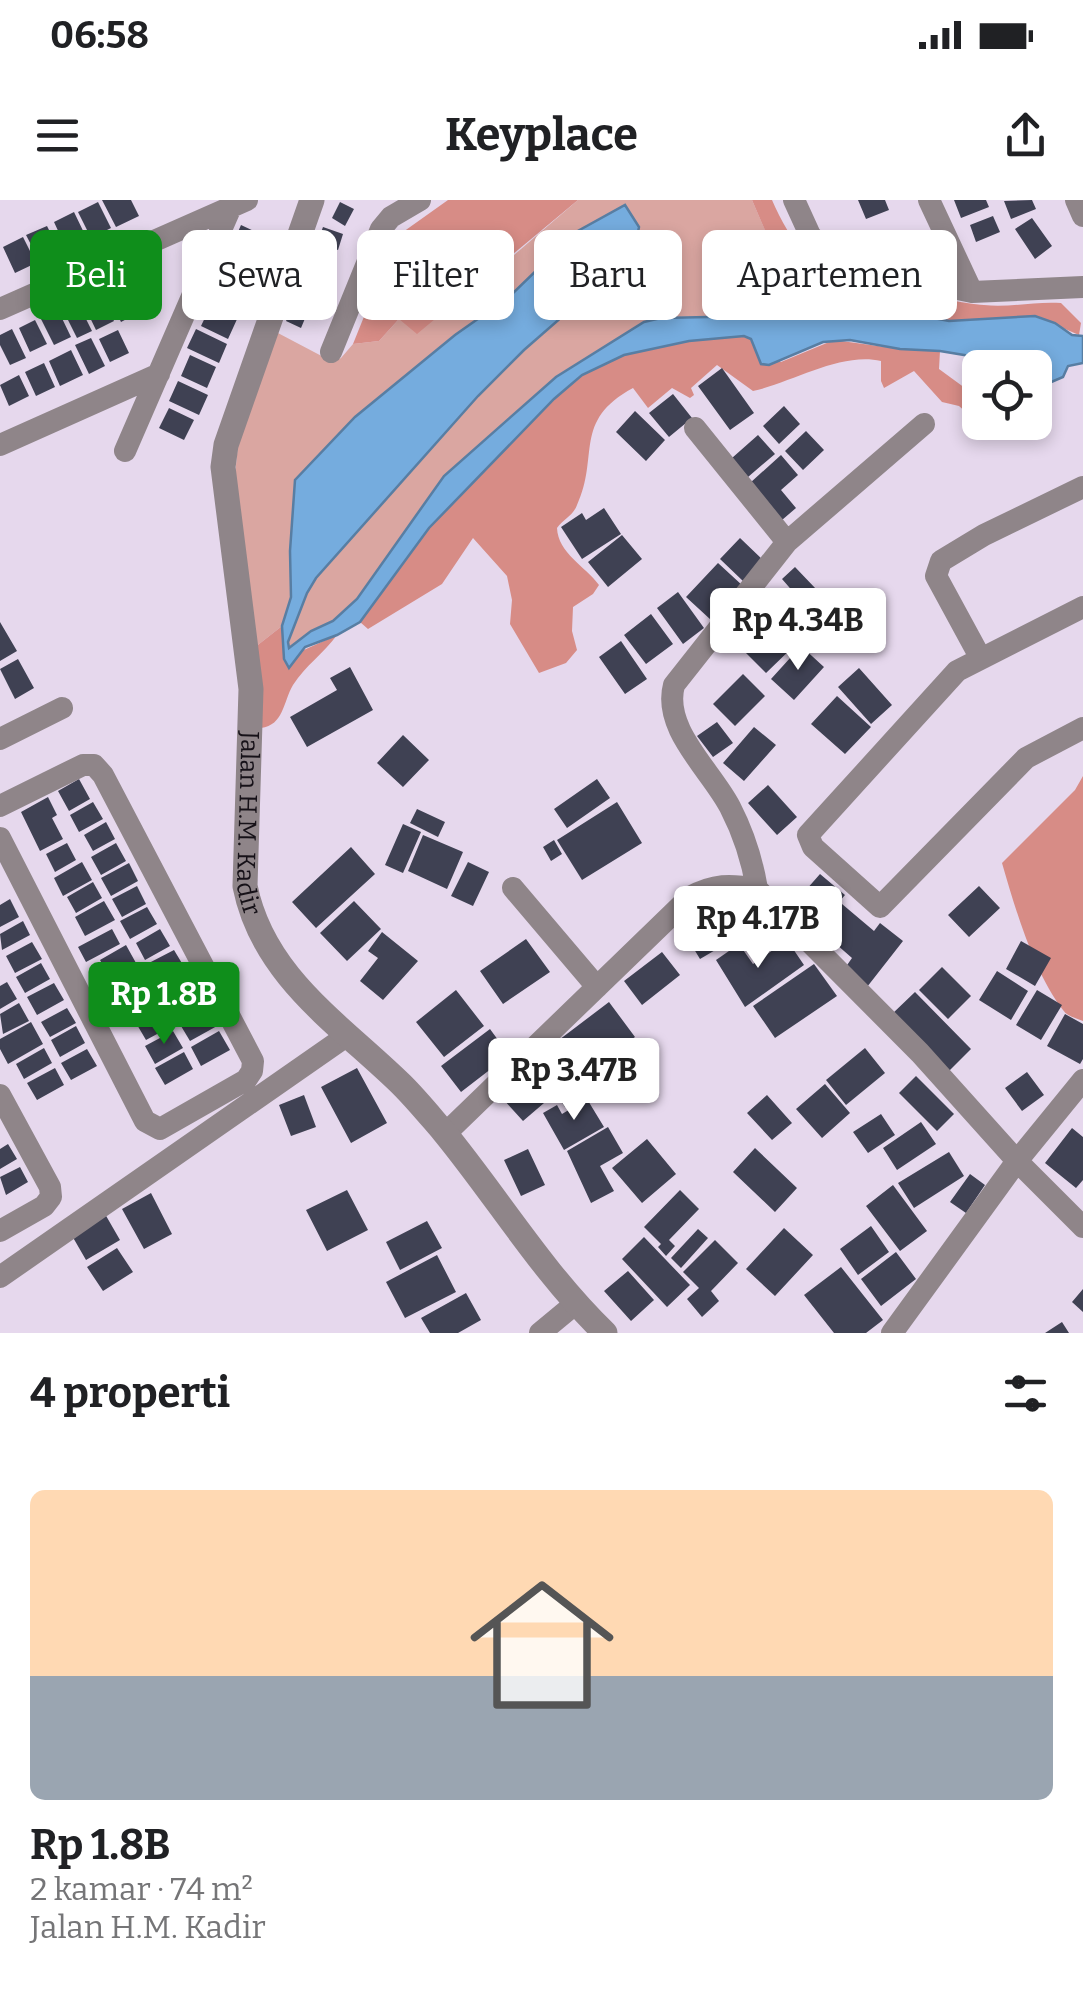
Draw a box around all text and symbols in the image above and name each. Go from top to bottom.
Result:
text: 06:58 [50,12,149,58]
icon: menu [30,108,85,163]
text: Keyplace [445,108,638,162]
icon: share [998,108,1053,163]
chip: Beli [30,230,162,320]
chip: Sewa [182,230,337,320]
chip: Filter [357,230,514,320]
chip: Baru [534,230,682,320]
chip: Apartemen [702,230,957,320]
map controls [962,350,1052,440]
button: locate [962,350,1052,440]
pin: Rp 4.34B [695,588,901,673]
text: Rp 4.34B [732,601,864,639]
street label: Jalan H.M. Kadir [229,730,267,919]
pin: Rp 4.17B [655,886,861,971]
text: Rp 4.17B [696,899,820,937]
pin: Rp 1.8B [72,962,256,1047]
text: Rp 1.8B [110,975,218,1013]
pin: Rp 3.47B [471,1038,677,1123]
text: Rp 3.47B [510,1051,638,1089]
icon: filters [998,1366,1053,1421]
text: 4 properti [30,1368,230,1418]
icon: home [452,1555,632,1735]
text: Rp 1.8B [30,1820,171,1870]
text: 2 kamar · 74 m² [30,1870,253,1908]
text: Jalan H.M. Kadir [30,1908,266,1946]

